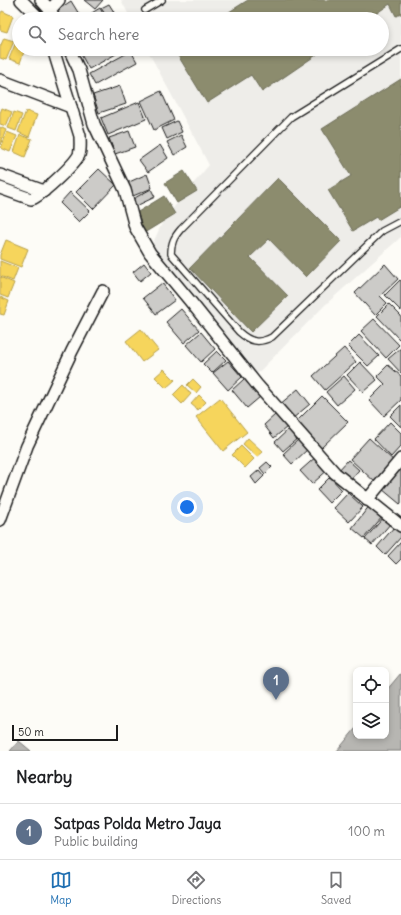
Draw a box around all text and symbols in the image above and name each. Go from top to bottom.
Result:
search box [12,12,389,56]
icon: search [26,23,48,45]
text: Search here [58,25,139,44]
your location [177,497,197,517]
pin: 1 [263,667,289,700]
map controls [353,667,389,739]
button: locate [353,667,389,703]
button: layers [353,703,389,739]
scale bar [12,723,118,742]
text: 50 m [18,725,44,739]
text: Nearby [16,766,72,788]
text: Satpas Polda Metro Jaya [54,814,221,833]
text: 1 [26,823,32,840]
text: 100 m [348,823,385,840]
text: Public building [54,833,138,850]
tab: Map [50,869,72,907]
tab: Directions [172,869,221,907]
tab: Saved [321,869,351,907]

